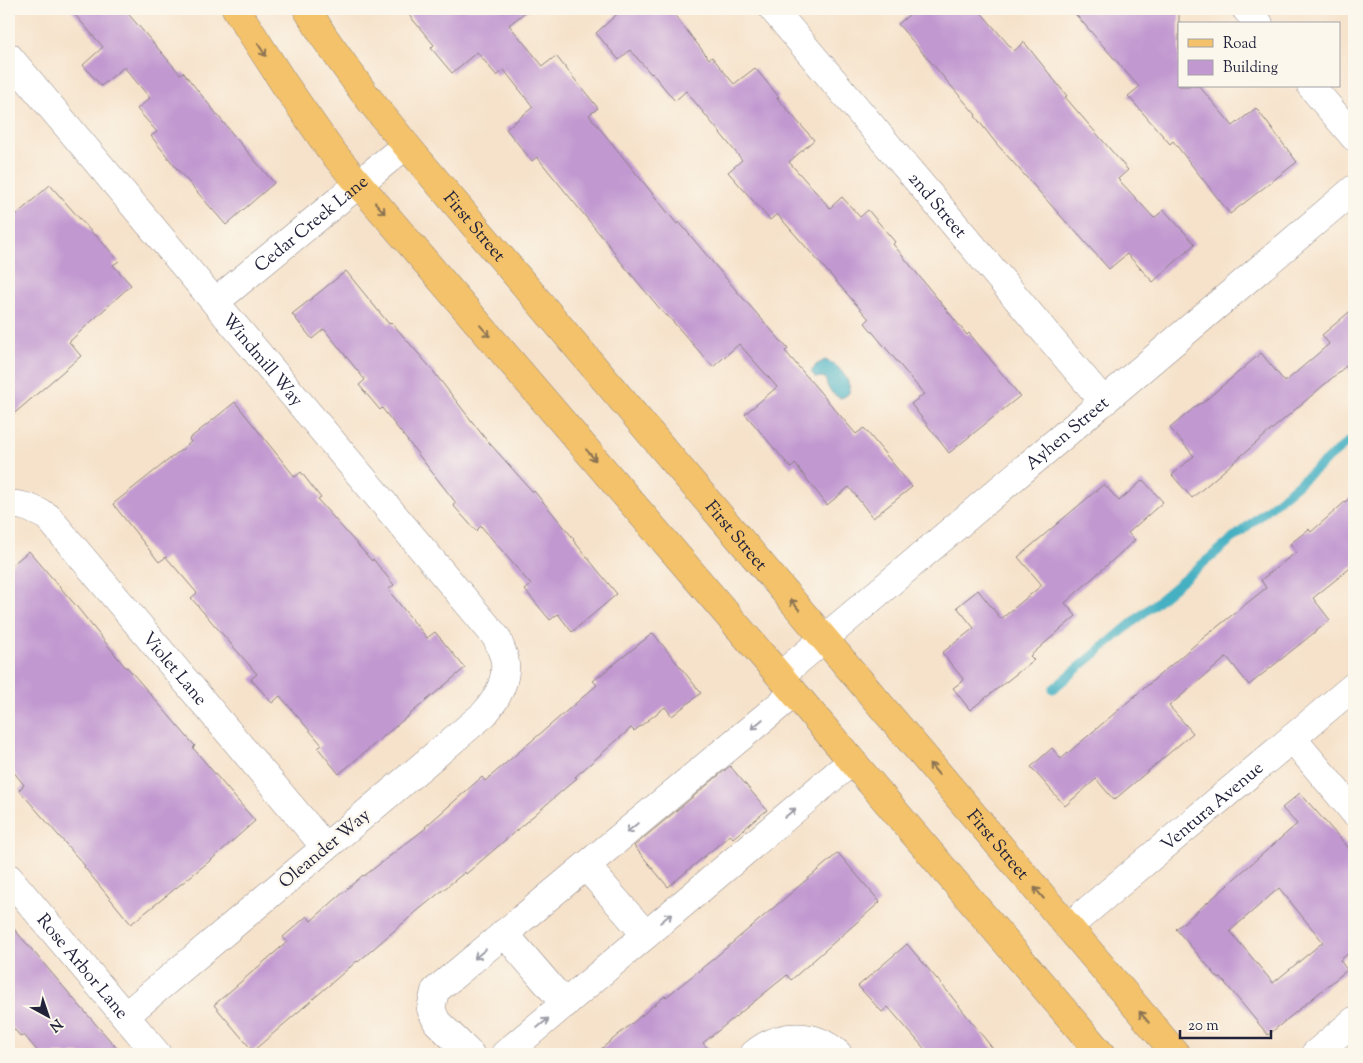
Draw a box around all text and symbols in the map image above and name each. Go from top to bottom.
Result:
legend [1178,22,1340,88]
text: Road [1223,34,1257,55]
one-way arrow [257,42,267,56]
text: Building [1223,58,1278,79]
street label: 2nd Street [901,167,972,245]
street label: Cedar Creek Lane [249,170,375,279]
street label: First Street [436,187,511,268]
one-way arrow [374,201,385,214]
street label: Windmill Way [215,309,308,413]
one-way arrow [480,325,491,338]
street label: Ayhen Street [1021,391,1115,477]
one-way arrow [585,448,596,461]
street label: First Street [698,496,773,578]
one-way arrow [789,599,800,612]
street label: Violet Lane [135,627,212,712]
one-way arrow [751,718,764,729]
street label: Ventura Avenue [1156,756,1270,858]
one-way arrow [928,763,940,776]
street label: Oleander Way [274,803,377,896]
street label: First Street [960,805,1034,887]
one-way arrow [783,807,796,818]
one-way arrow [625,822,638,833]
one-way arrow [1034,887,1045,900]
street label: Rose Arbor Lane [29,909,134,1026]
one-way arrow [660,912,673,924]
one-way arrow [473,948,486,959]
north arrow [22,990,72,1040]
scale bar [1180,1008,1272,1040]
one-way arrow [1139,1011,1150,1024]
text: N [44,1013,66,1036]
text: 20 m [1188,1016,1219,1037]
one-way arrow [536,1018,549,1029]

